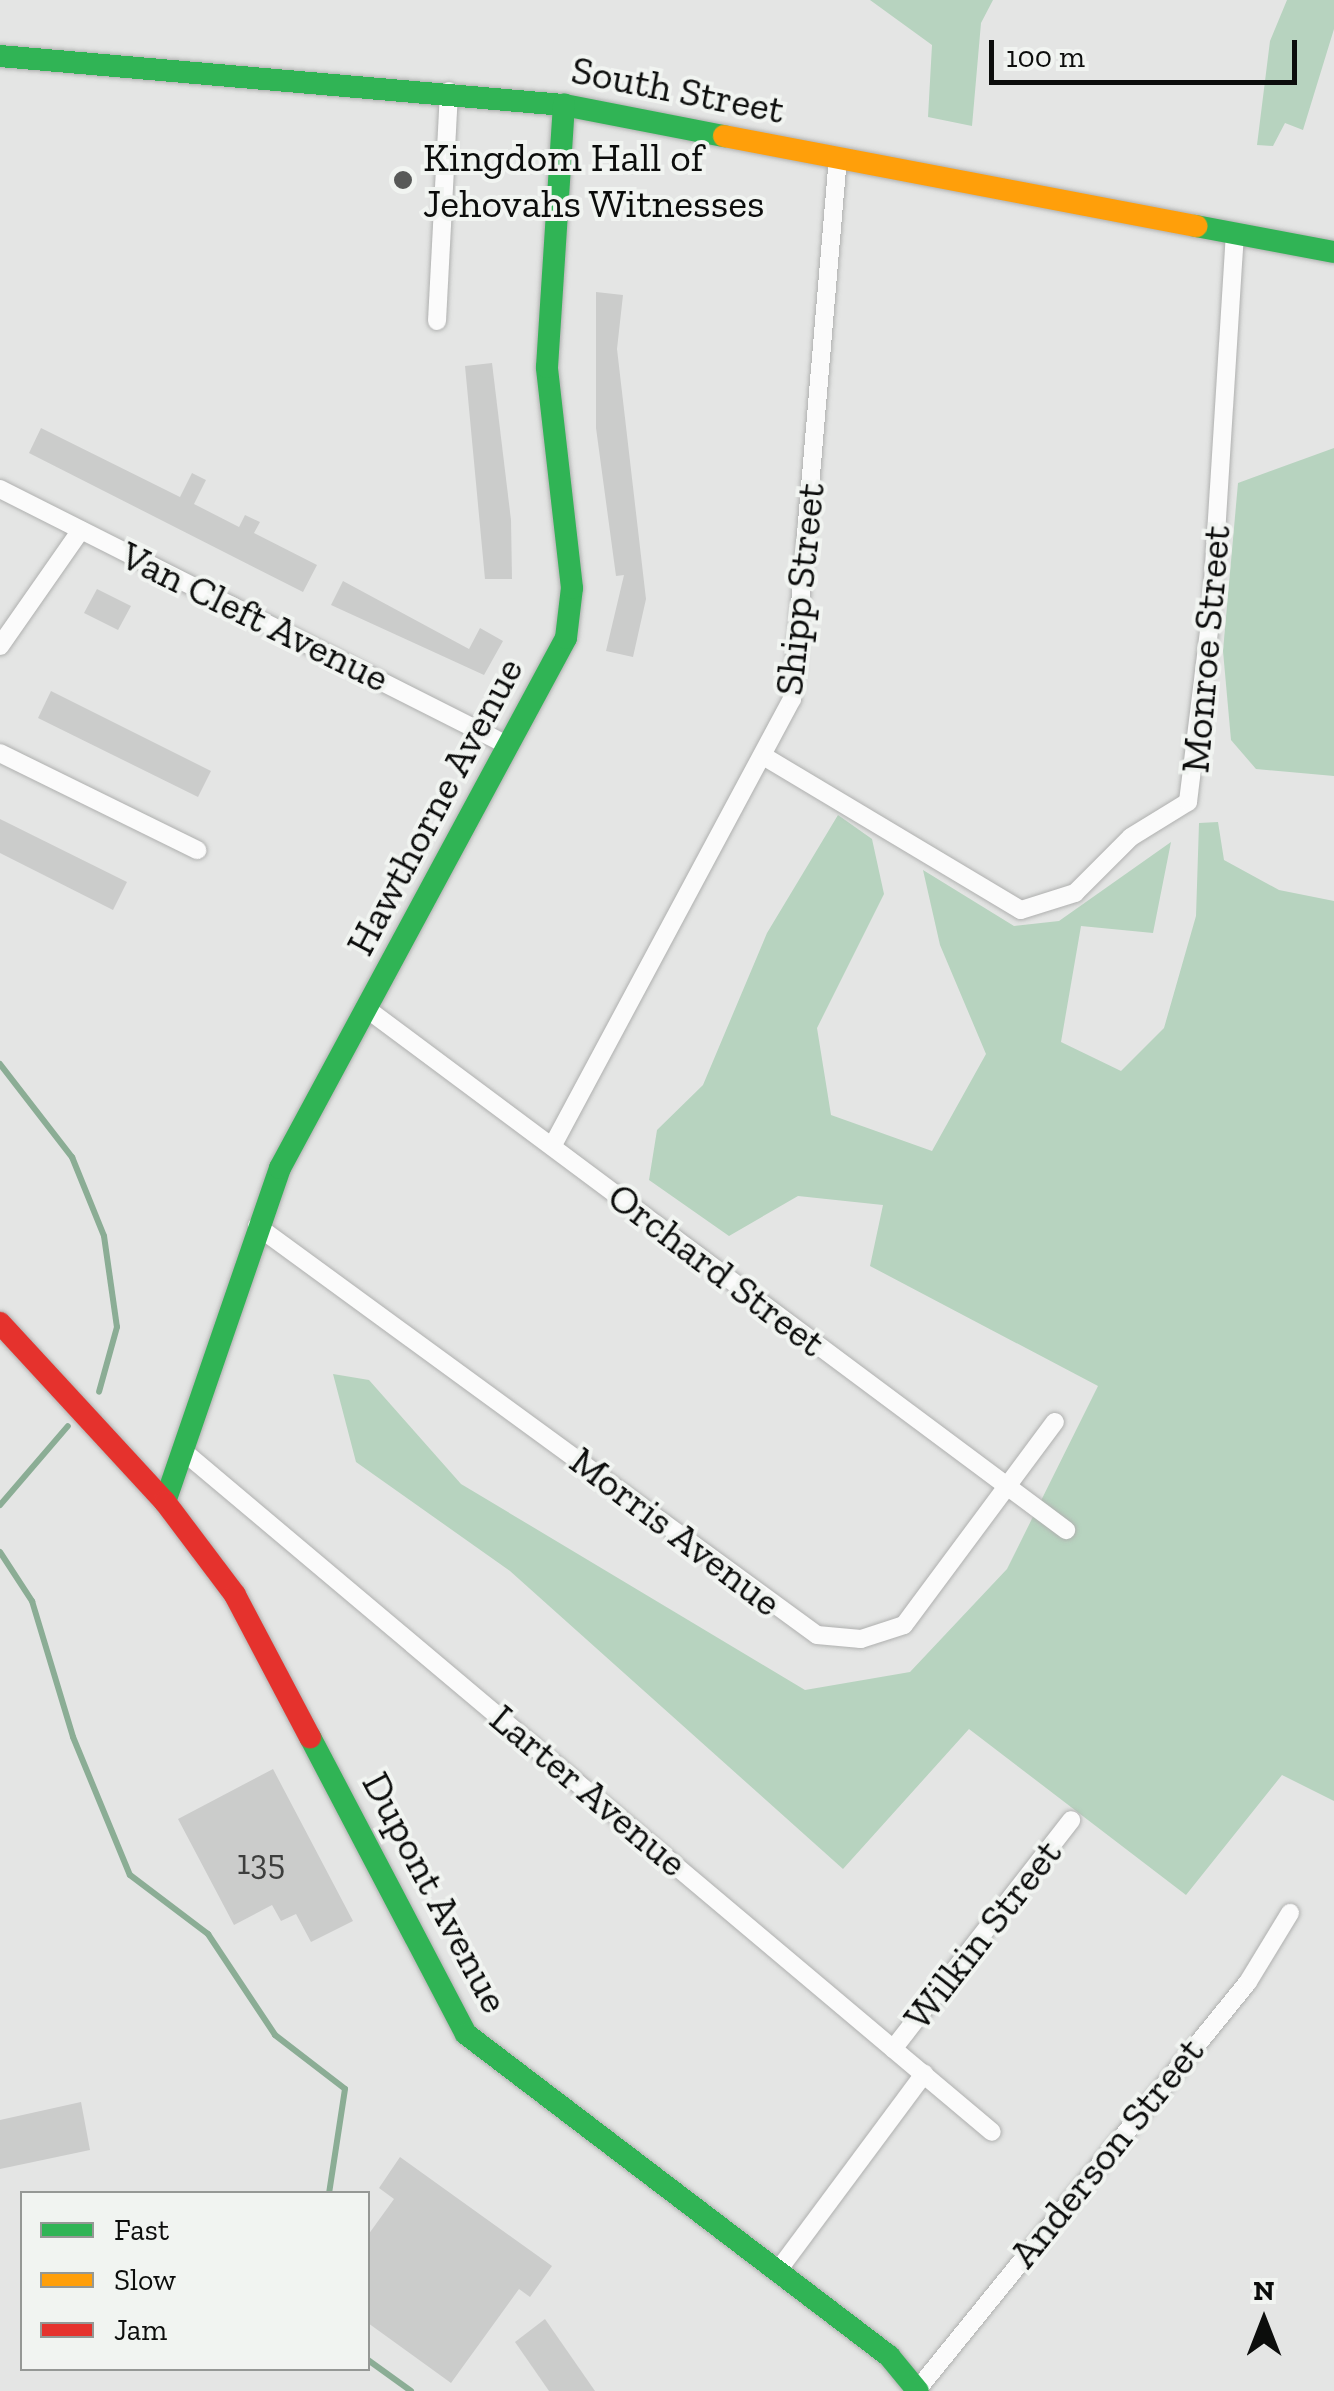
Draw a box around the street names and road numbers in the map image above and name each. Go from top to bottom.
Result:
street label: South Street [567,45,789,133]
street label: Shipp Street [764,480,834,698]
street label: Monroe Street [1170,523,1240,775]
street label: Van Cleft Avenue [113,530,397,702]
street label: Hawthorne Avenue [335,649,533,963]
street label: Orchard Street [599,1172,835,1366]
street label: Morris Avenue [561,1436,791,1626]
street label: Larter Avenue [480,1693,698,1887]
street label: Dupont Avenue [352,1763,520,2021]
street label: Wilkin Street [893,1829,1071,2039]
street label: Anderson Street [999,2027,1213,2277]

